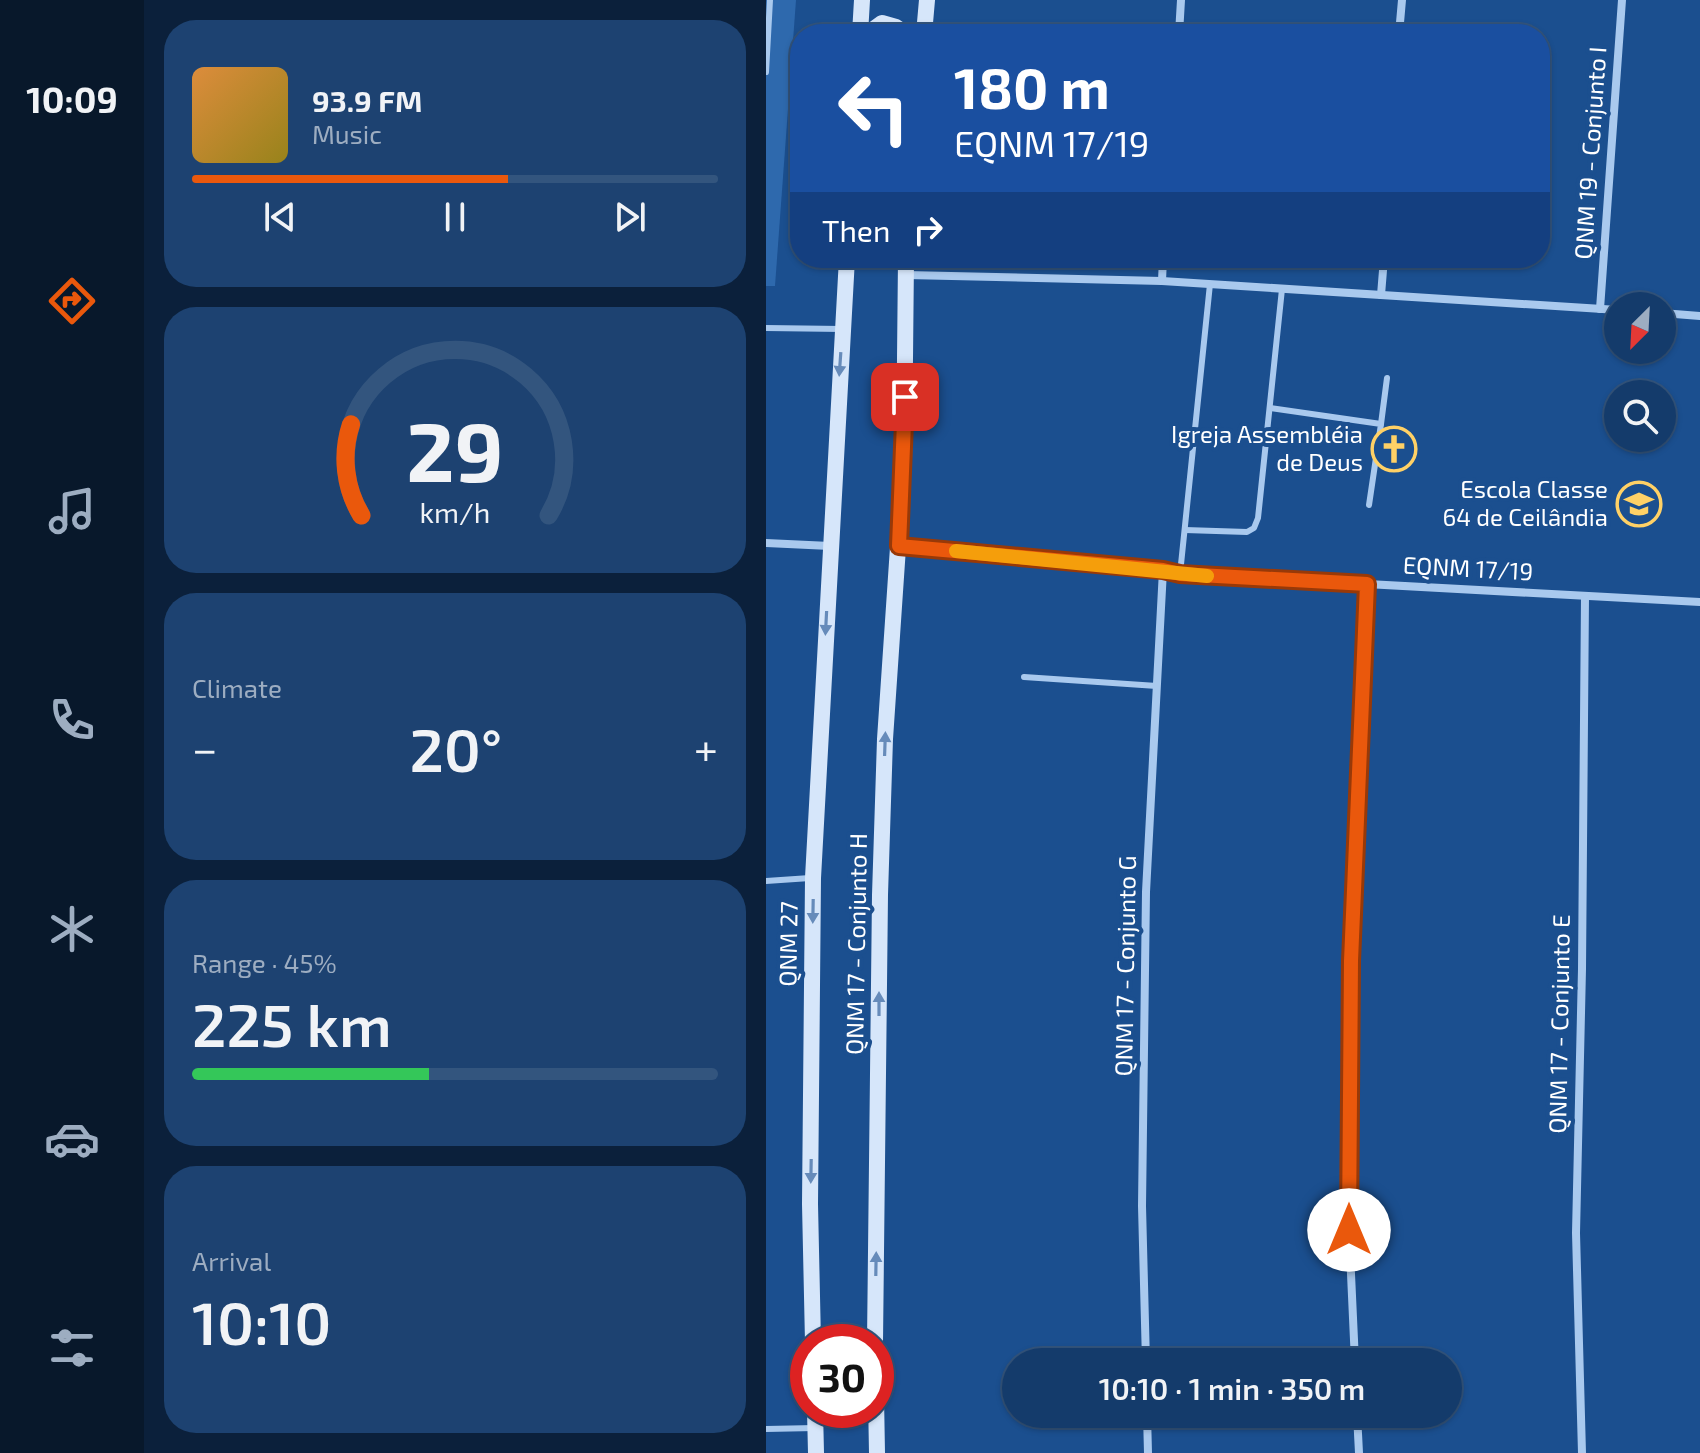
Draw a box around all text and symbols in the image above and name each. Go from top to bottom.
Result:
street label: QNM 19 - Conjunto I [1568,45,1611,260]
text: 180 m [954,53,1110,120]
icon: left [822,56,926,160]
text: 10:09 [26,77,118,120]
text: 93.9 FM [312,82,422,118]
text: Music [312,118,382,149]
text: EQNM 17/19 [954,121,1149,164]
icon: previous [258,195,302,239]
icon: pause [433,195,477,239]
icon: next [608,195,652,239]
icon: right [906,208,950,252]
text: Then [822,212,890,248]
icon: directions [44,273,100,329]
north arrow [1604,292,1676,364]
map controls [1604,292,1676,452]
one-way arrow [833,352,846,377]
pin [871,363,939,431]
icon: arrive [883,375,927,419]
button: search [1604,380,1676,452]
text: 29 [406,398,504,498]
place label: Igreja Assembléia de Deus [1171,419,1363,476]
church icon: Igreja Assembléia de Deus [1370,425,1418,473]
place label: Escola Classe 64 de Ceilândia [1443,474,1608,531]
school or university icon: Escola Classe 64 de Ceilândia [1615,480,1663,528]
icon: music [44,483,100,539]
text: km/h [420,494,490,529]
street label: EQNM 17/19 [1402,550,1534,585]
one-way arrow [819,611,832,636]
text: Climate [192,672,282,703]
icon: phone [44,692,100,748]
text: 20° [409,712,502,784]
text: − [192,721,218,774]
text: + [694,721,718,774]
one-way arrow [878,731,891,756]
street label: QNM 17 - Conjunto H [839,833,872,1055]
street label: QNM 17 - Conjunto G [1108,855,1141,1077]
one-way arrow [807,899,819,924]
icon: climate [44,901,100,957]
street label: QNM 27 [772,901,803,987]
street label: QNM 17 - Conjunto E [1542,914,1575,1134]
text: Range · 45% [192,947,337,978]
text: 225 km [192,987,392,1059]
one-way arrow [873,991,885,1016]
icon: car [44,1111,100,1167]
one-way arrow [804,1159,817,1184]
position arrow [1307,1188,1391,1272]
text: Arrival [192,1245,271,1276]
one-way arrow [870,1251,883,1276]
text: 10:10 [192,1285,331,1357]
icon: filters [44,1320,100,1376]
speed limit sign: 30 [790,1324,894,1428]
text: 10:10 · 1 min · 350 m [1099,1370,1365,1406]

